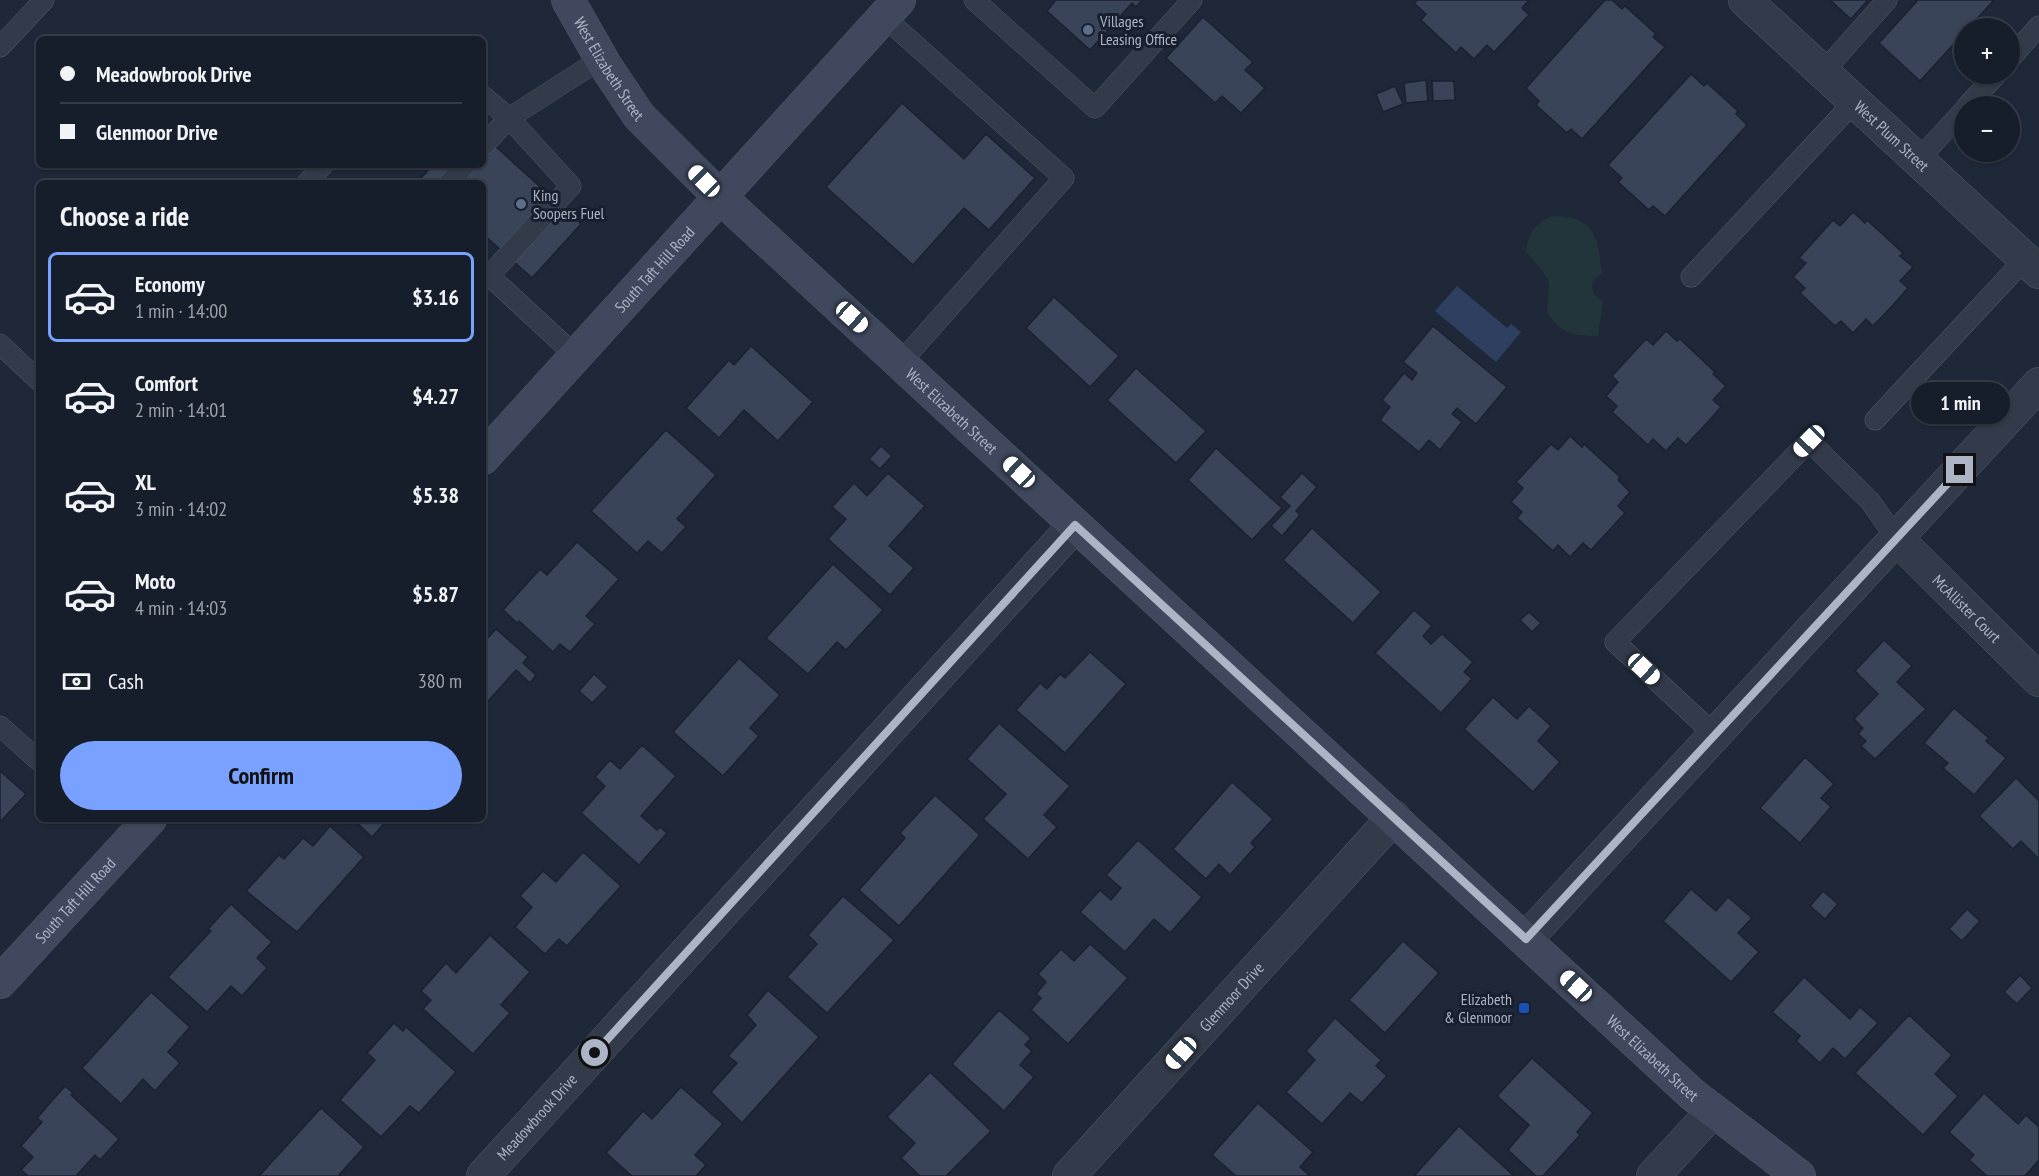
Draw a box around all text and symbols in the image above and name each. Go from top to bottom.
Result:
place label: Villages Leasing Office [1099,11,1177,49]
street label: West Elizabeth Street [570,13,649,126]
map controls [1954,18,2020,162]
button: + [1954,18,2020,84]
marker: Villages Leasing Office [1081,23,1095,37]
text: Meadowbrook Drive [96,60,252,88]
street label: West Plum Street [1850,96,1934,176]
button: − [1954,96,2020,162]
text: Glenmoor Drive [96,118,218,146]
car [685,162,723,200]
place label: King Soopers Fuel [533,185,605,223]
marker: King Soopers Fuel [514,197,528,211]
text: Choose a ride [60,199,189,233]
street label: South Taft Hill Road [610,222,699,316]
icon: car [63,270,117,324]
text: Economy [135,270,205,298]
text: $3.16 [412,283,459,311]
text: 1 min · 14:00 [135,298,227,324]
car [833,298,871,336]
street label: West Elizabeth Street [902,364,1002,459]
icon: car [63,369,117,423]
text: Comfort [135,369,198,397]
text: $4.27 [412,382,459,410]
callout: 1 min [1910,383,2010,425]
text: 1 min [1940,390,1981,416]
text: 2 min · 14:01 [135,397,227,423]
car [1790,422,1828,460]
car [1000,453,1038,491]
route end [1946,456,1973,483]
icon: car [63,468,117,522]
text: XL [135,468,156,496]
text: $5.38 [412,481,459,509]
text: 3 min · 14:02 [135,496,227,522]
icon: car [63,567,117,621]
text: Moto [135,567,176,595]
street label: McAllister Court [1929,570,2006,647]
text: $5.87 [412,580,459,608]
text: 4 min · 14:03 [135,595,227,621]
car [1625,650,1663,688]
icon: cash [60,665,93,698]
text: Cash [108,667,144,695]
text: 380 m [418,668,462,694]
button: Confirm [60,741,462,810]
street label: South Taft Hill Road [31,853,120,947]
street label: Glenmoor Drive [1195,958,1268,1035]
car [1557,967,1595,1005]
place label: Elizabeth & Glenmoor [1444,989,1513,1027]
marker: Elizabeth & Glenmoor [1517,1001,1531,1015]
street label: West Elizabeth Street [1603,1011,1703,1106]
car [1162,1034,1200,1072]
route start [581,1039,608,1066]
street label: Meadowbrook Drive [492,1069,581,1164]

